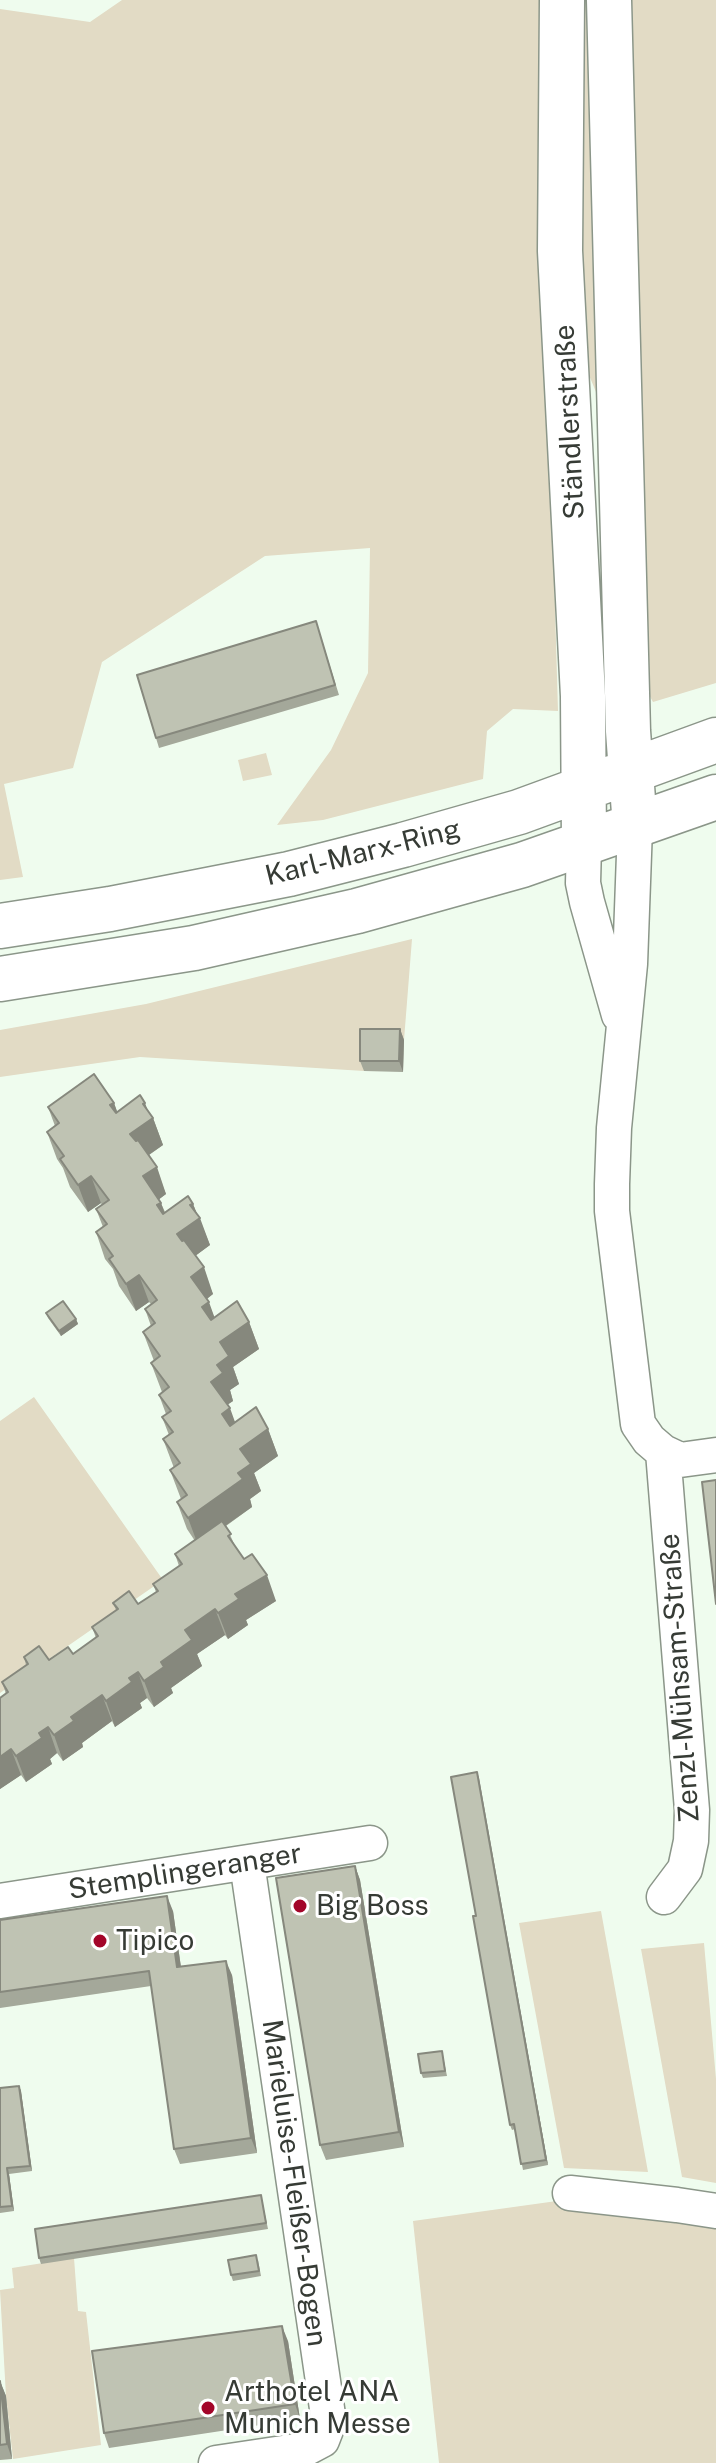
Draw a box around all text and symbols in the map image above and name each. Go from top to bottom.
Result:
street label: Ständlerstraße [548,324,592,520]
street label: Karl-Marx-Ring [262,813,464,893]
street label: Zenzl-Mühsam-Straße [653,1532,707,1824]
street label: Stemplingeranger [66,1837,304,1907]
place label: Big Boss [316,1889,429,1923]
marker: Big Boss [291,1897,309,1915]
place label: Tipico [116,1924,194,1958]
marker: Tipico [91,1932,109,1950]
street label: Marieluise-Fleißer-Bogen [254,2017,334,2349]
place label: Arthotel ANA Munich Messe [224,2375,411,2441]
marker: Arthotel ANA Munich Messe [199,2399,217,2417]

